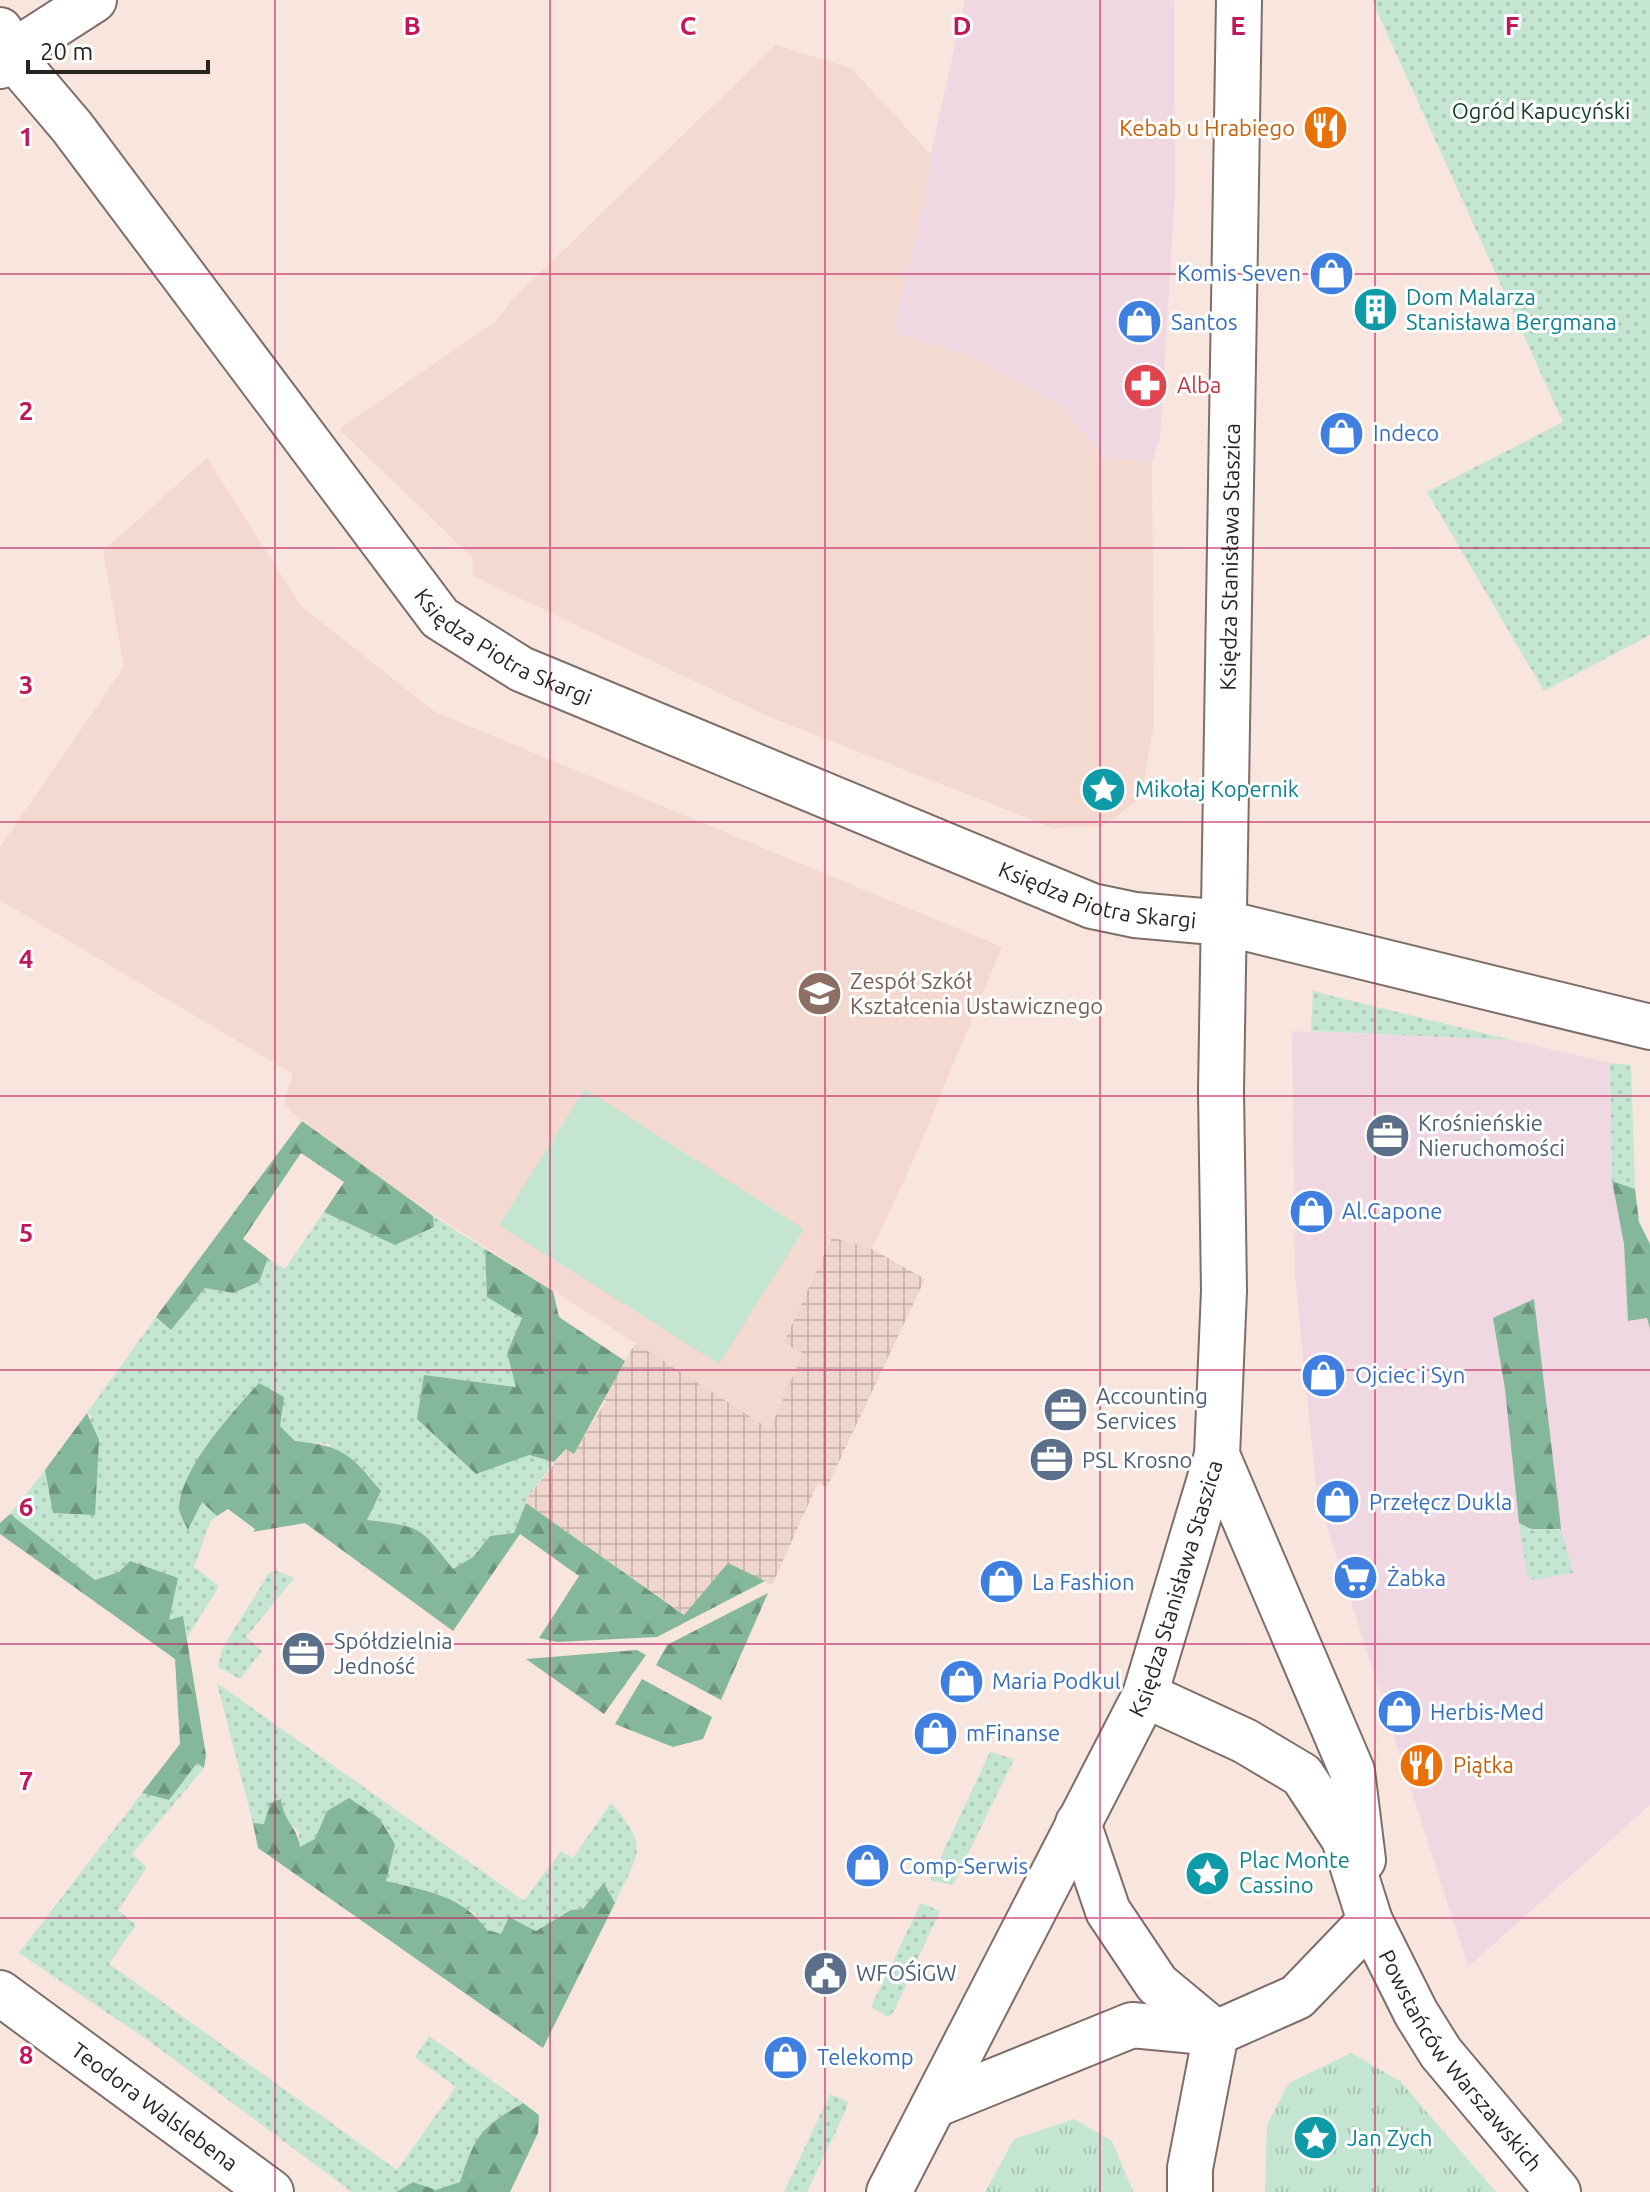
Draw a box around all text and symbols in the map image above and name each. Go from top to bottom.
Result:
text: B [403,11,421,40]
text: C [680,11,697,40]
text: D [953,11,971,40]
text: E [1230,11,1246,40]
text: F [1505,11,1519,40]
scale bar [28,24,208,74]
text: 20 m [40,38,93,65]
park label: Ogród Kapucyński [1452,98,1630,123]
restaurant icon: Kebab u Hrabiego [1302,104,1350,152]
place label: Kebab u Hrabiego [1119,115,1295,140]
text: 1 [19,122,33,151]
shop icon: Komis Seven [1308,249,1356,297]
place label: Komis Seven [1177,260,1301,285]
place label: Dom Malarza Stanisława Bergmana [1406,284,1617,334]
building icon: Dom Malarza Stanisława Bergmana [1351,286,1399,334]
shop icon: Santos [1116,298,1164,346]
place label: Santos [1171,309,1237,334]
pharmacy icon: Alba [1122,361,1170,409]
place label: Alba [1177,372,1221,397]
text: 2 [19,396,33,425]
shop icon: Indeco [1318,409,1366,457]
place label: Indeco [1373,420,1439,445]
street label: Księdza Stanisława Staszica [1215,423,1244,691]
street label: Księdza Piotra Skargi [410,583,596,709]
text: 3 [19,670,33,699]
place icon: Mikołaj Kopernik [1080,765,1128,813]
place label: Mikołaj Kopernik [1135,776,1299,801]
street label: Księdza Piotra Skargi [995,856,1197,932]
text: 4 [19,944,33,973]
place label: Zespół Szkół Kształcenia Ustawicznego [850,968,1103,1018]
school or university icon: Zespół Szkół Kształcenia Ustawicznego [795,970,843,1018]
place label: Krośnieńskie Nieruchomości [1418,1110,1565,1160]
office icon: Krośnieńskie Nieruchomości [1363,1112,1411,1160]
shop icon: Al.Capone [1287,1187,1335,1235]
place label: Al.Capone [1342,1198,1442,1223]
text: 5 [19,1218,33,1247]
shop icon: Ojciec i Syn [1300,1351,1348,1399]
place label: Ojciec i Syn [1355,1362,1465,1387]
place label: Accounting Services [1096,1383,1208,1433]
office icon: Accounting Services [1041,1385,1089,1433]
office icon: PSL Krosno [1027,1436,1075,1484]
place label: PSL Krosno [1082,1447,1192,1472]
street label: Księdza Stanisława Staszica [1123,1457,1227,1721]
shop icon: Przełęcz Dukla [1314,1478,1362,1526]
place label: Przełęcz Dukla [1369,1489,1512,1514]
text: 6 [19,1492,33,1521]
supermarket icon: Żabka [1332,1554,1380,1602]
shop icon: La Fashion [977,1558,1025,1606]
place label: Żabka [1387,1565,1446,1590]
place label: La Fashion [1032,1569,1135,1594]
place label: Spółdzielnia Jedność [334,1628,453,1678]
office icon: Spółdzielnia Jedność [279,1630,327,1678]
shop icon: Maria Podkul [937,1657,985,1705]
place label: Maria Podkul [992,1668,1121,1693]
shop icon: Herbis-Med [1375,1688,1423,1736]
place label: Herbis-Med [1430,1699,1544,1724]
shop icon: mFinanse [911,1709,959,1757]
place label: mFinanse [966,1720,1060,1745]
restaurant icon: Piątka [1398,1741,1446,1789]
place label: Piątka [1453,1752,1514,1777]
text: 7 [19,1766,33,1795]
shop icon: Comp-Serwis [844,1842,892,1890]
place label: Plac Monte Cassino [1239,1847,1350,1897]
place icon: Plac Monte Cassino [1184,1849,1232,1897]
place label: Comp-Serwis [899,1853,1028,1878]
street label: Powstańców Warszawskich [1374,1945,1548,2176]
public building icon: WFOŚiGW [801,1949,849,1997]
place label: WFOŚiGW [856,1959,957,1985]
shop icon: Telekomp [762,2033,810,2081]
street label: Teodora Walslebena [67,2037,243,2176]
text: 8 [19,2040,33,2069]
place label: Telekomp [817,2044,914,2069]
place icon: Jan Zych [1292,2114,1340,2162]
place label: Jan Zych [1347,2125,1432,2150]

